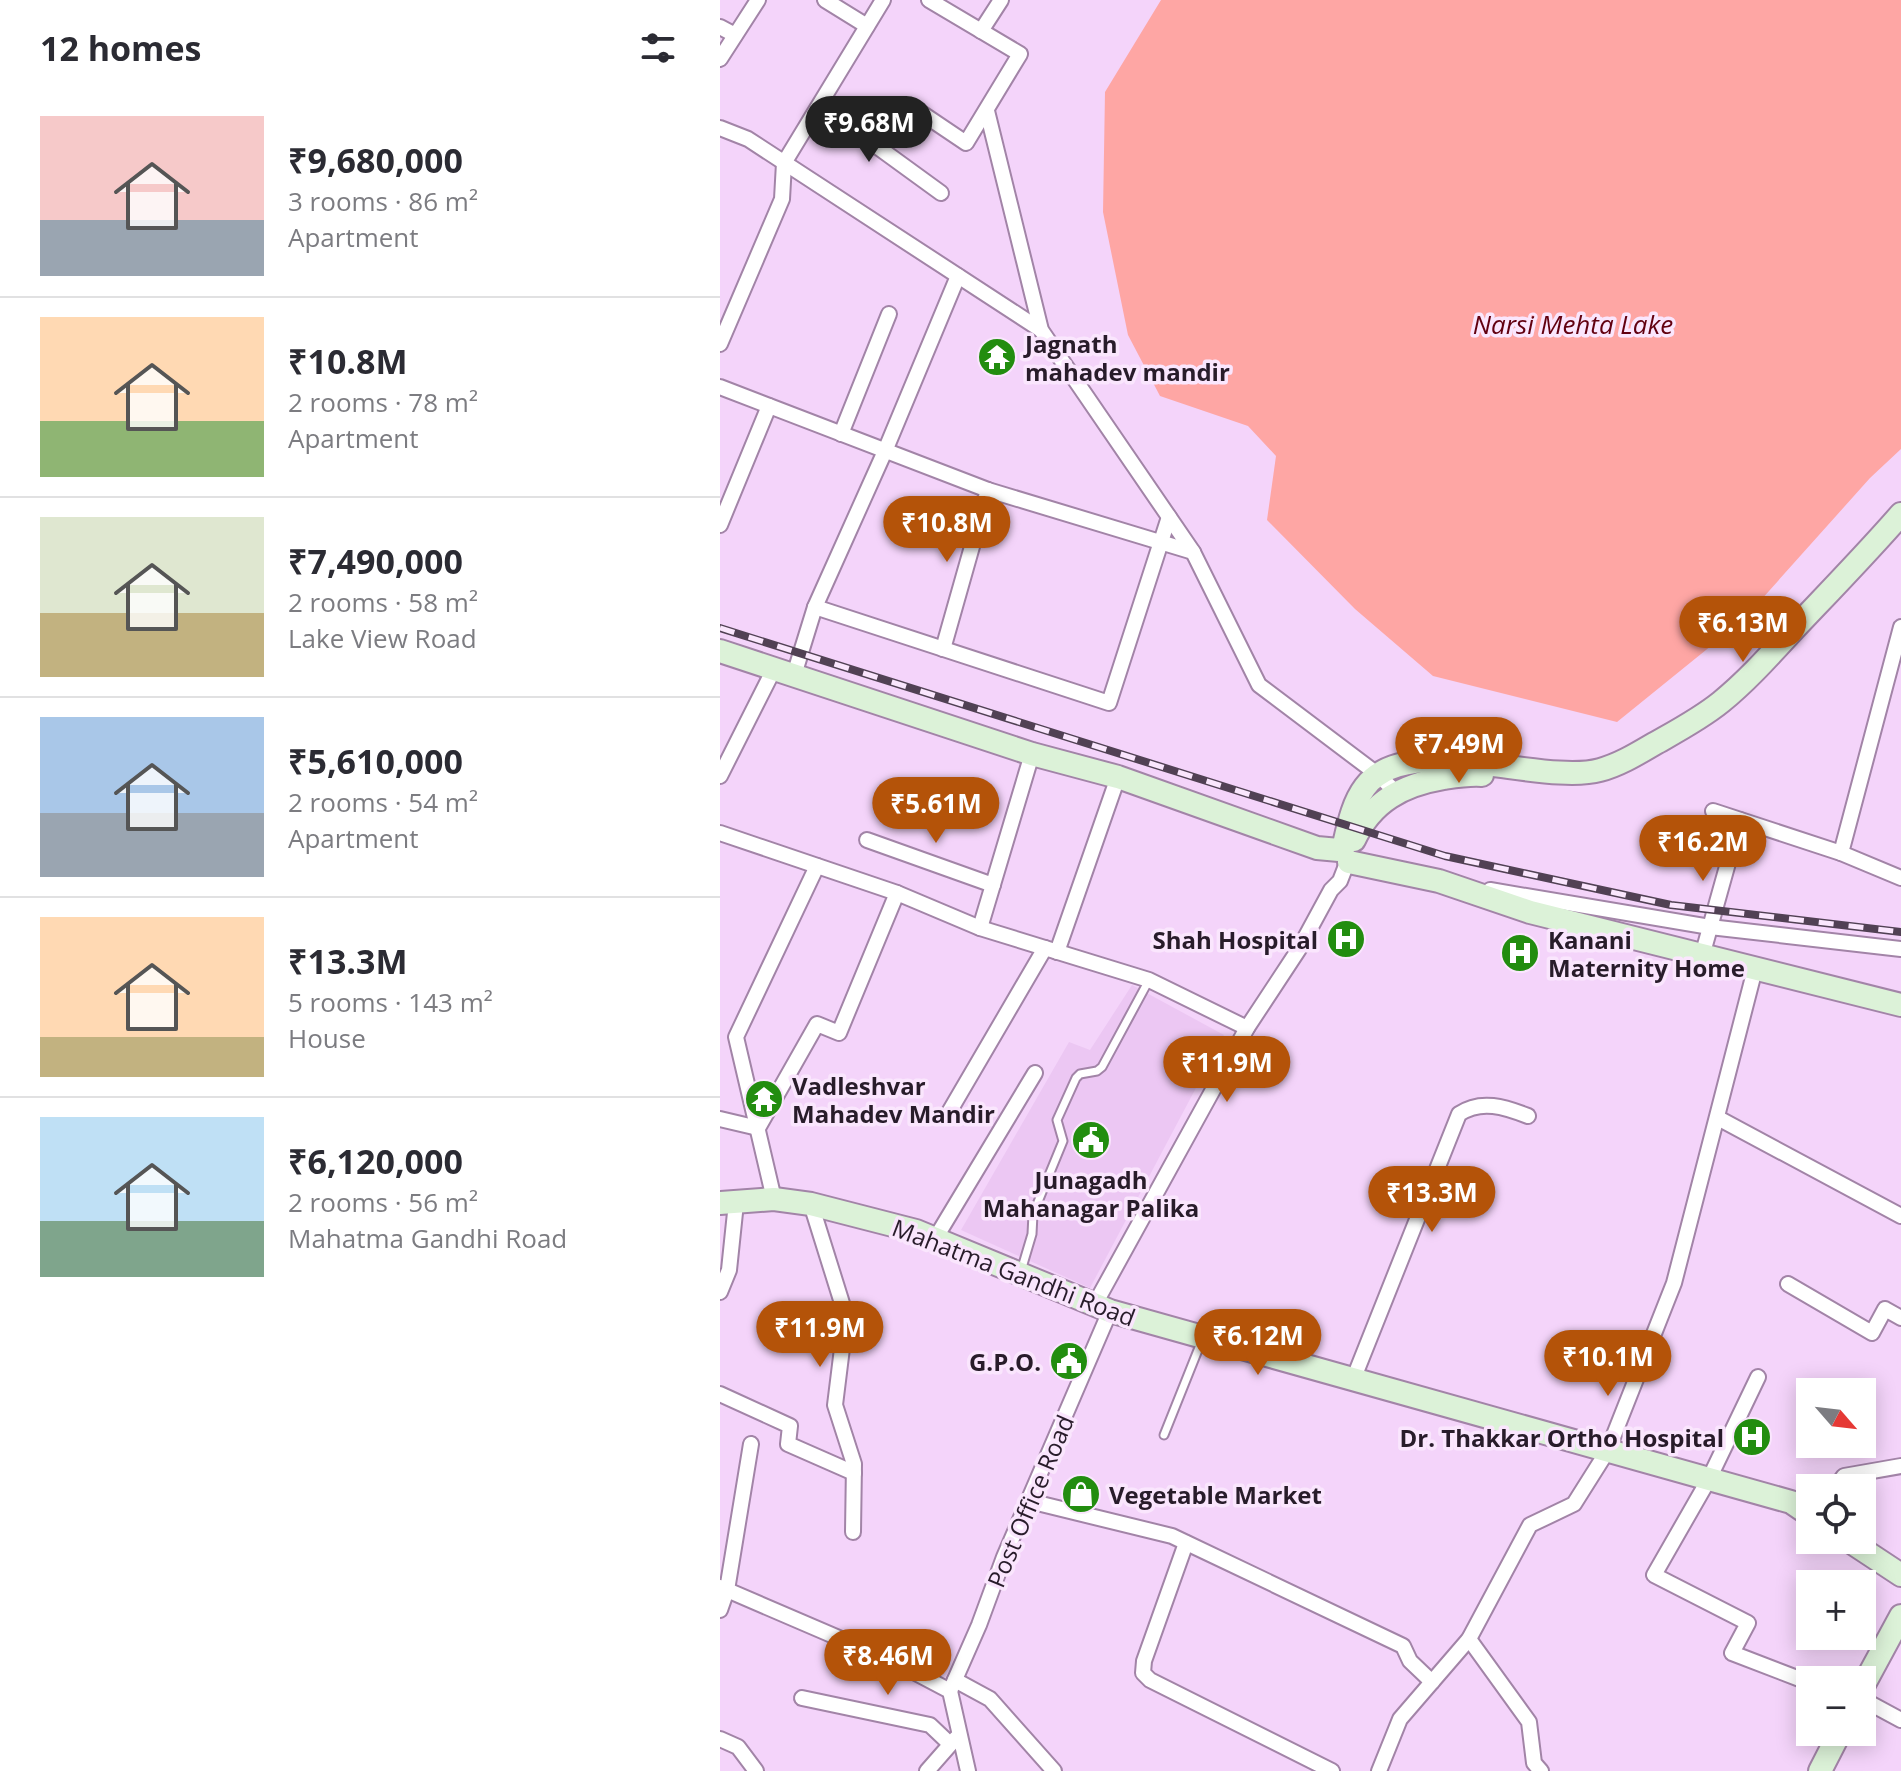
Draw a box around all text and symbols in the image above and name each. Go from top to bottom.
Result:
text: 12 homes [40,25,201,71]
icon: filters [636,26,680,70]
pin: ₹9.68M [804,96,934,164]
text: ₹9.68M [823,104,915,140]
text: ₹9,680,000 [288,137,463,183]
icon: home [104,148,200,244]
text: 3 rooms · 86 m² [288,183,478,219]
text: Apartment [288,219,419,255]
water label: Narsi Mehta Lake [1473,306,1673,342]
place label: Jagnath mahadev mandir [1023,327,1230,388]
temple icon: Jagnath mahadev mandir [976,336,1018,378]
text: ₹10.8M [288,338,408,384]
icon: home [104,349,200,445]
text: 2 rooms · 78 m² [288,384,478,420]
text: Apartment [288,420,419,456]
pin: ₹10.8M [882,496,1012,564]
text: ₹10.8M [901,504,993,540]
text: ₹7,490,000 [288,538,463,584]
icon: home [104,549,200,645]
text: 2 rooms · 58 m² [288,584,478,620]
pin: ₹6.13M [1678,596,1808,664]
text: ₹6.13M [1697,604,1789,640]
text: Lake View Road [288,620,477,656]
pin: ₹7.49M [1394,717,1524,785]
text: ₹7.49M [1413,725,1505,761]
text: ₹5,610,000 [288,738,463,784]
icon: home [104,749,200,845]
pin: ₹5.61M [871,777,1001,845]
text: 2 rooms · 54 m² [288,784,478,820]
text: ₹5.61M [890,785,982,821]
pin: ₹16.2M [1638,815,1768,883]
text: Apartment [288,820,419,856]
text: ₹16.2M [1657,823,1749,859]
hospital icon: Shah Hospital [1325,918,1367,960]
place label: Shah Hospital [1153,923,1318,956]
place label: Kanani Maternity Home [1548,923,1745,984]
hospital icon: Kanani Maternity Home [1499,932,1541,974]
text: ₹13.3M [288,938,408,984]
icon: home [104,949,200,1045]
text: 5 rooms · 143 m² [288,984,493,1020]
text: House [288,1020,366,1056]
pin: ₹11.9M [1162,1036,1292,1104]
text: ₹11.9M [1181,1044,1273,1080]
place label: Vadleshvar Mahadev Mandir [792,1069,995,1130]
temple icon: Vadleshvar Mahadev Mandir [743,1078,785,1120]
public building icon: Junagadh Mahanagar Palika [1070,1119,1112,1161]
text: ₹6,120,000 [288,1138,463,1184]
icon: home [104,1149,200,1245]
place label: Junagadh Mahanagar Palika [983,1163,1199,1224]
pin: ₹13.3M [1367,1166,1497,1234]
text: ₹13.3M [1386,1174,1478,1210]
text: 2 rooms · 56 m² [288,1184,478,1220]
street label: Mahatma Gandhi Road [888,1210,1140,1334]
text: Mahatma Gandhi Road [288,1220,567,1256]
pin: ₹11.9M [755,1301,885,1369]
text: ₹11.9M [774,1309,866,1345]
pin: ₹6.12M [1193,1309,1323,1377]
text: ₹6.12M [1212,1317,1304,1353]
pin: ₹10.1M [1543,1330,1673,1398]
text: ₹10.1M [1562,1338,1654,1374]
public building icon: G.P.O. [1048,1340,1090,1382]
place label: G.P.O. [969,1345,1041,1378]
north arrow [1796,1378,1876,1458]
map controls [1796,1378,1876,1746]
street label: Post Office Road [979,1410,1081,1592]
hospital icon: Dr. Thakkar Ortho Hospital [1731,1416,1773,1458]
place label: Dr. Thakkar Ortho Hospital [1400,1421,1724,1454]
shop icon: Vegetable Market [1060,1473,1102,1515]
button: locate [1796,1474,1876,1554]
place label: Vegetable Market [1109,1478,1322,1511]
button: + [1796,1570,1876,1650]
pin: ₹8.46M [823,1629,953,1697]
text: ₹8.46M [842,1637,934,1673]
button: − [1796,1666,1876,1746]

